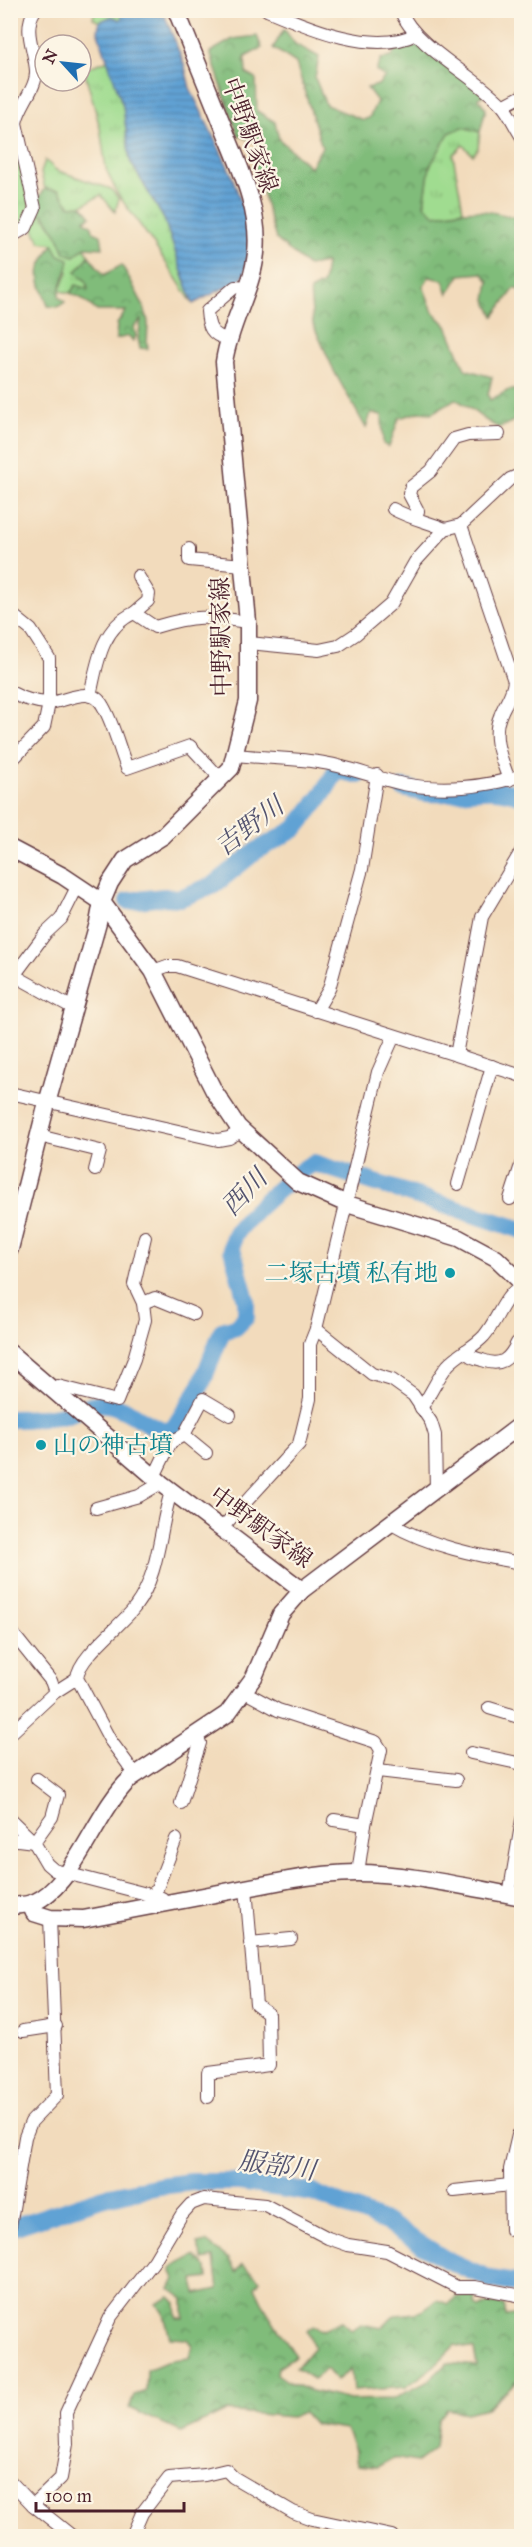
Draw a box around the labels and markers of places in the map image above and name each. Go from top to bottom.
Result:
place label: 二塚古墳 私有地 [265,1258,438,1288]
marker: 二塚古墳 私有地 [443,1266,457,1280]
place label: 山の神古墳 [53,1430,173,1460]
marker: 山の神古墳 [34,1438,48,1452]

